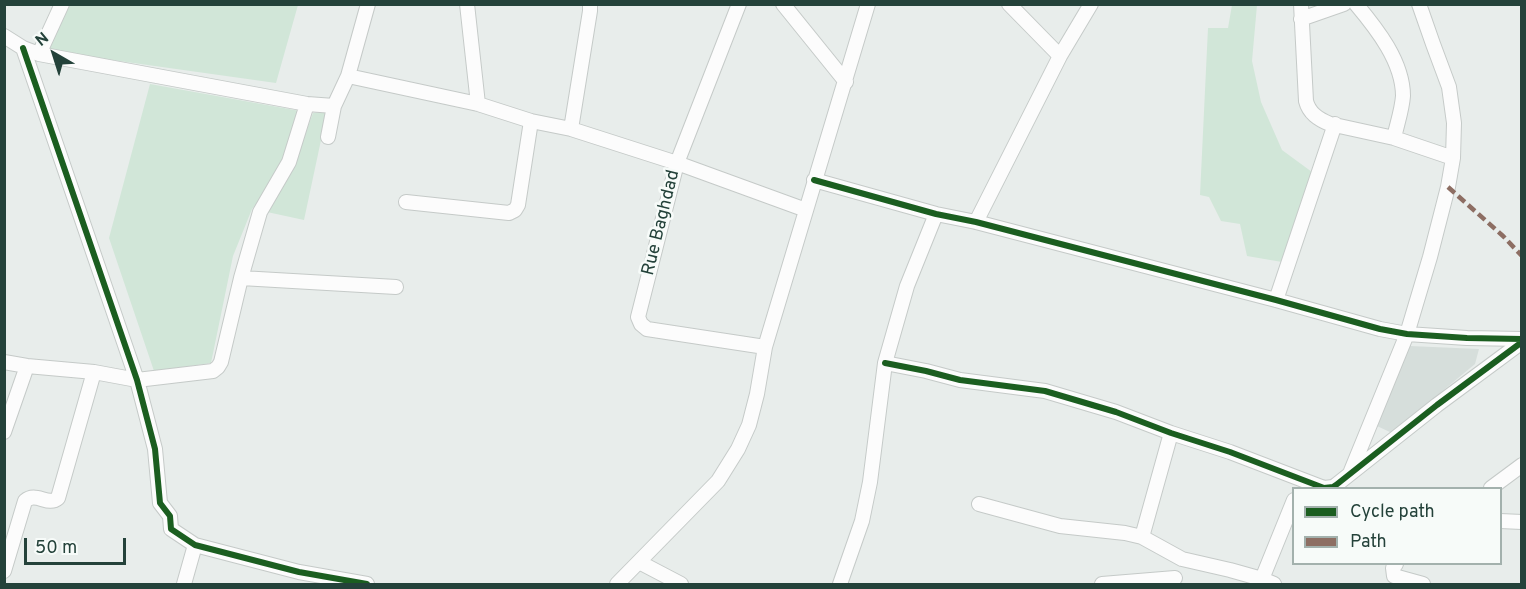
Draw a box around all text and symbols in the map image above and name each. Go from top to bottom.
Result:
north arrow [24,24,84,84]
text: N [32,29,53,51]
street label: Rue Baghdad [638,168,686,278]
legend [1292,487,1502,565]
text: Cycle path [1350,501,1435,524]
scale bar [27,526,129,564]
text: Path [1350,531,1387,554]
text: 50 m [35,537,77,560]

